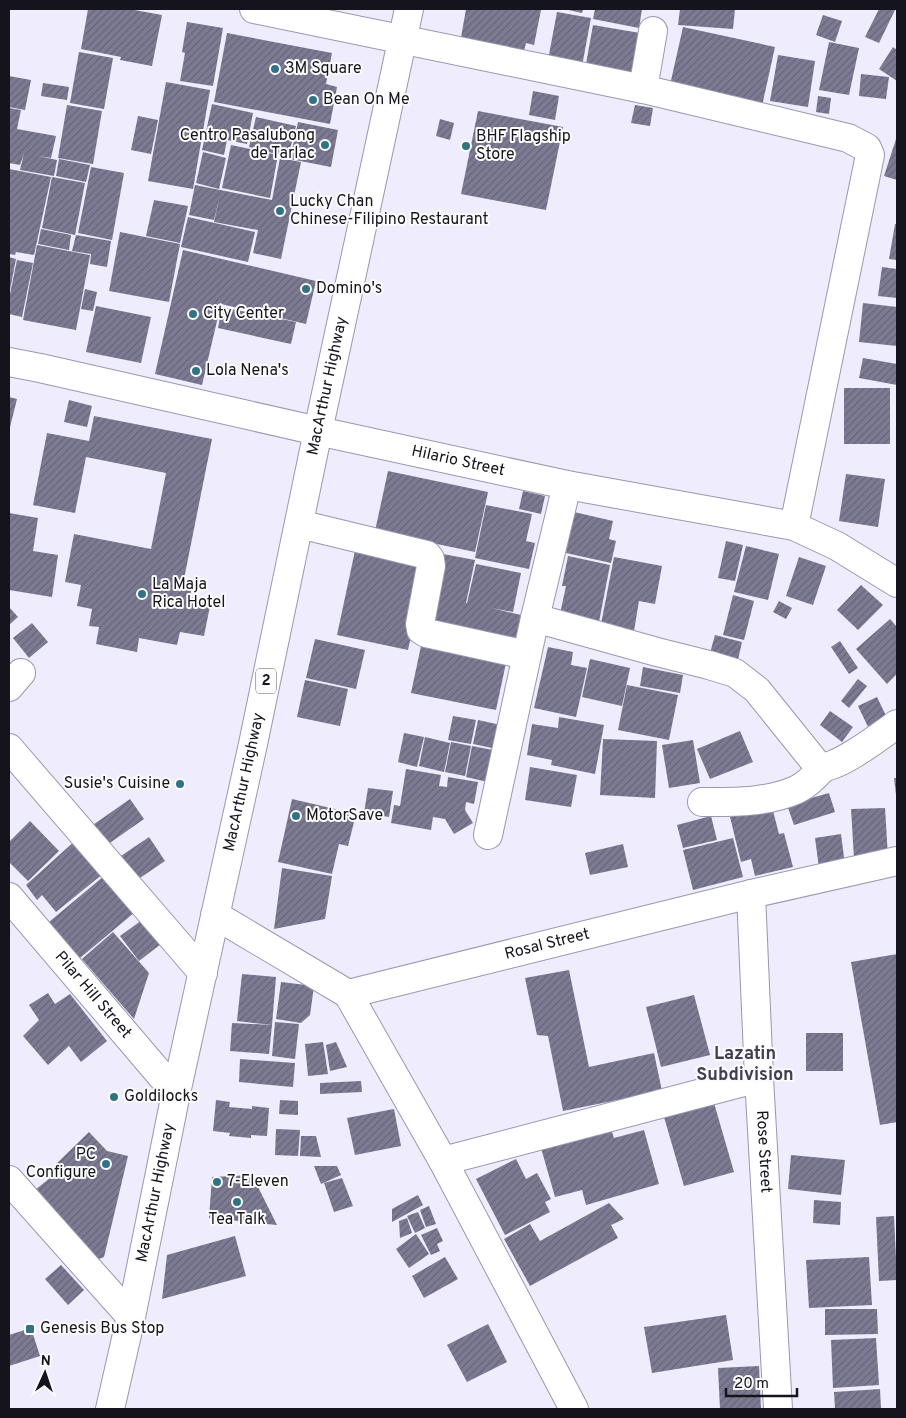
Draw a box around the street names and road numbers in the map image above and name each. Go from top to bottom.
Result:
street label: MacArthur Highway [303,315,352,457]
street label: Hilario Street [410,442,507,481]
road number: 2 [256,668,276,694]
street label: MacArthur Highway [220,711,269,854]
street label: Rosal Street [503,924,592,965]
street label: Pilar Hill Street [50,947,135,1043]
street label: Rose Street [751,1110,776,1194]
street label: MacArthur Highway [132,1121,180,1264]

